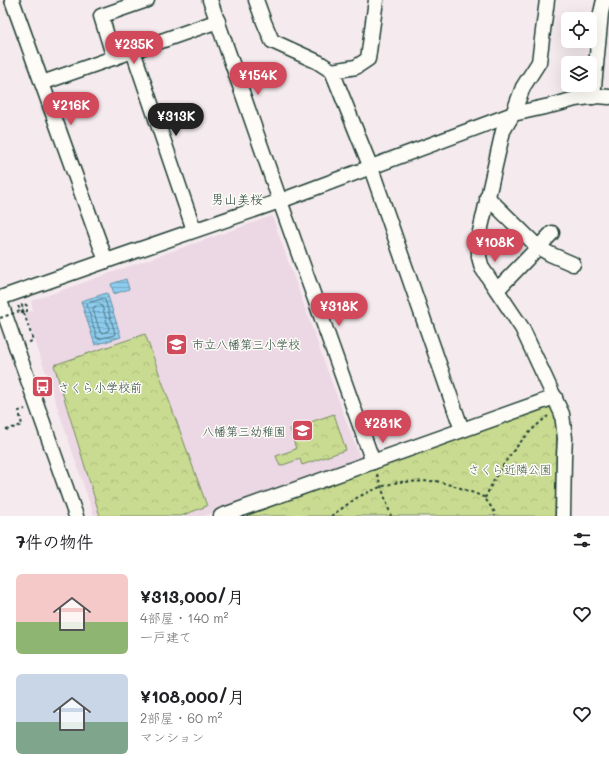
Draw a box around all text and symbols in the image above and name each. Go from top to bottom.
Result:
map controls [561,12,597,92]
button: locate [561,12,597,48]
pin: ¥235K [106,31,162,65]
text: ¥235K [114,35,154,52]
button: layers [561,56,597,92]
pin: ¥154K [230,62,286,96]
text: ¥154K [239,66,277,83]
pin: ¥216K [43,92,99,126]
text: ¥216K [52,96,90,113]
pin: ¥313K [148,103,204,137]
text: ¥313K [157,107,195,124]
district label: 男山美桜 [211,190,263,207]
pin: ¥108K [467,229,523,263]
text: ¥108K [475,233,515,250]
pin: ¥318K [311,293,367,327]
text: ¥318K [320,297,358,314]
school or university icon: 市立八幡第三小学校 [164,331,190,357]
place label: 市立八幡第三小学校 [192,336,300,352]
bus stop icon: さくら小学校前 [29,374,55,400]
place label: さくら小学校前 [58,379,142,395]
pin: ¥281K [355,410,411,444]
text: ¥281K [364,414,402,431]
school or university icon: 八幡第三幼稚園 [289,418,315,444]
place label: 八幡第三幼稚園 [202,423,286,439]
park label: さくら近隣公園 [468,461,552,477]
icon: filters [571,529,593,551]
text: 7件の物件 [16,530,93,552]
text: ¥313,000/月 [140,585,244,607]
icon: home [48,590,96,638]
icon: heart [571,603,593,625]
text: 4部屋 · 140 m² [140,609,229,626]
text: 一戸建て [140,628,192,645]
text: ¥108,000/月 [140,685,245,707]
icon: home [48,690,96,738]
icon: heart [571,703,593,725]
text: 2部屋 · 60 m² [140,709,223,726]
text: マンション [140,728,204,745]

